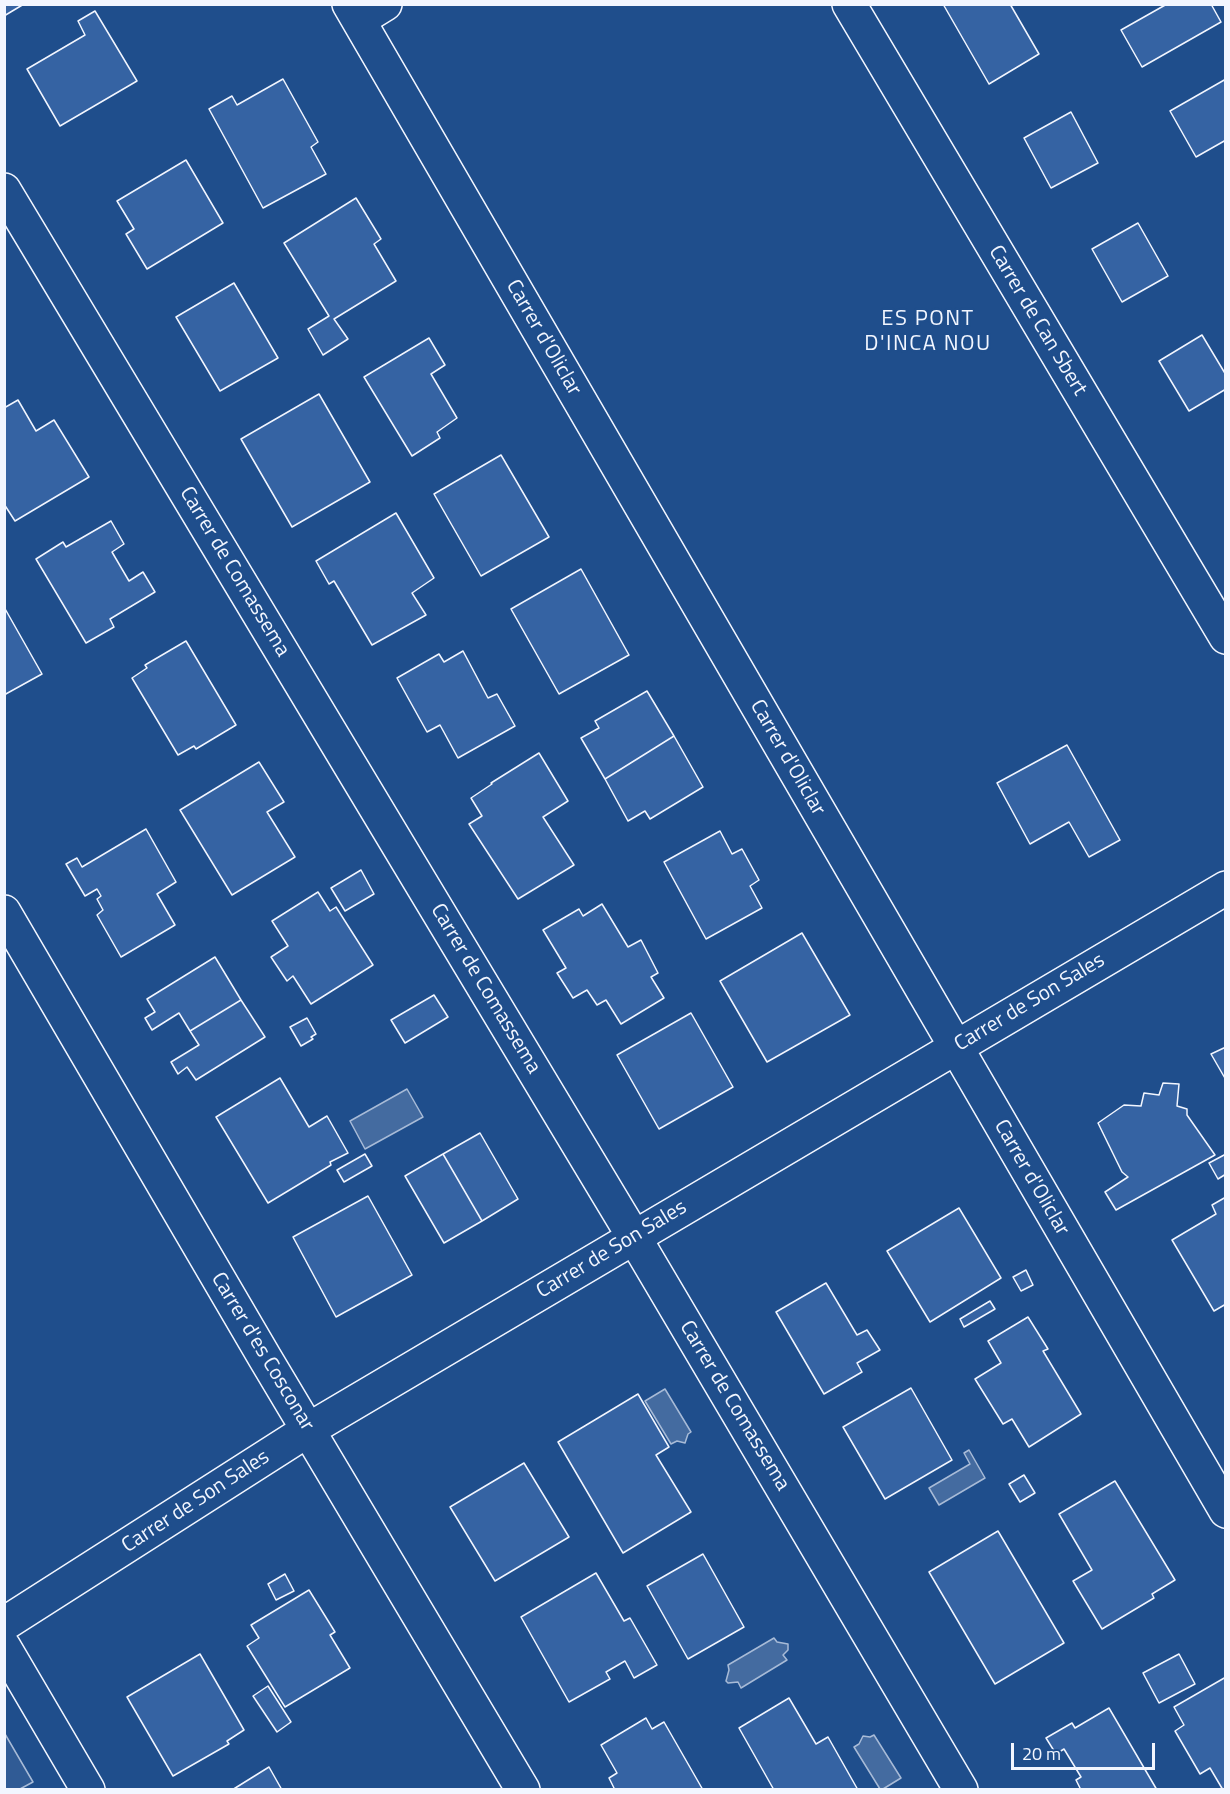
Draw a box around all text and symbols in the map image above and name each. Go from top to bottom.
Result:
street label: Carrer de Can Sbert [982,241,1092,401]
street label: Carrer d'Oliclar [500,276,586,400]
district label: ES PONT D'INCA NOU [864,307,992,358]
street label: Carrer de Comassema [173,483,295,661]
street label: Carrer d'Oliclar [744,696,830,820]
street label: Carrer de Comassema [424,900,546,1078]
street label: Carrer de Son Sales [950,948,1110,1058]
street label: Carrer d'Oliclar [988,1116,1074,1240]
street label: Carrer de Son Sales [532,1195,692,1305]
street label: Carrer d'es Cosconar [205,1268,319,1436]
street label: Carrer de Comassema [673,1317,795,1495]
street label: Carrer de Son Sales [118,1445,274,1559]
scale bar [1014,1731,1158,1769]
text: 20 m [1022,1740,1061,1767]

